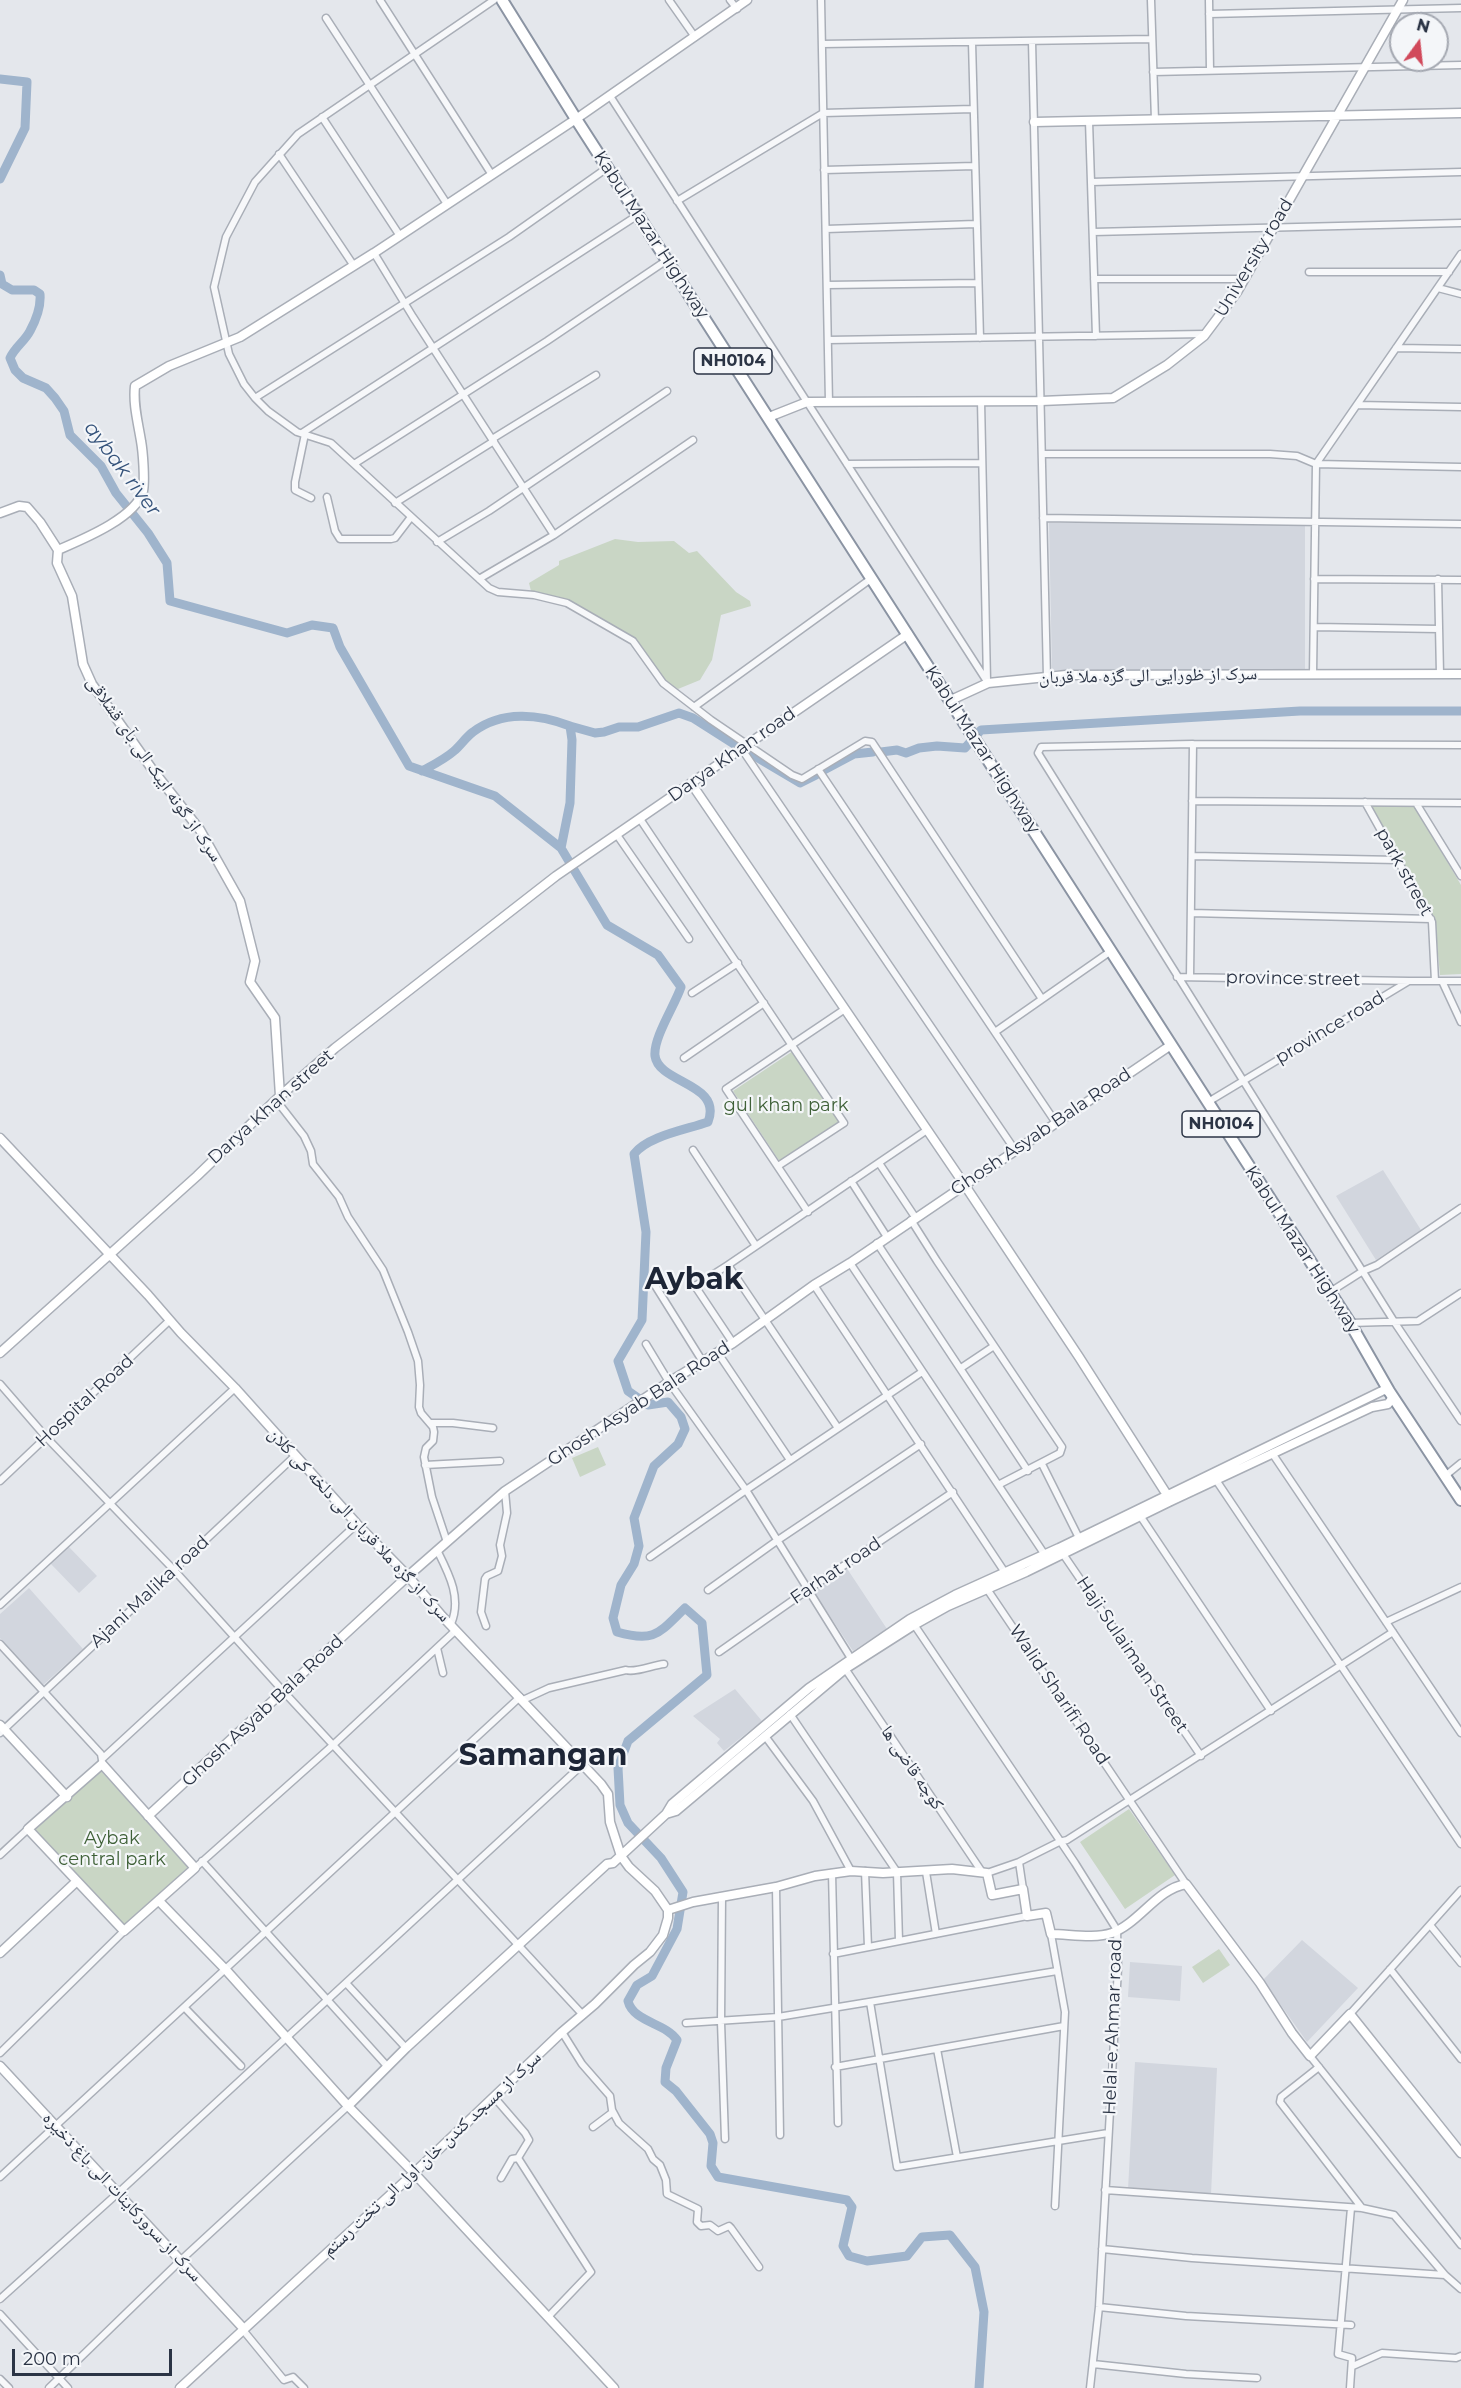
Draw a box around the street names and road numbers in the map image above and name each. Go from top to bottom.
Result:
street label: Kabul Mazar Highway [589,147,713,323]
street label: University road [1210,195,1298,321]
road number: NH0104 [694,348,772,374]
street label: Kabul Mazar Highway [920,662,1044,838]
street label: سرک از ظورایی الی گزه ملا قربان [1039,663,1257,689]
street label: سرک از گونه ایبک الی بآی قشلاقی [82,672,226,866]
street label: Darya Khan road [664,703,800,807]
street label: park street [1371,824,1437,920]
street label: province street [1225,967,1361,991]
street label: province road [1271,987,1389,1069]
street label: Darya Khan street [204,1045,338,1169]
street label: Ghosh Asyab Bala Road [947,1063,1135,1201]
road number: NH0104 [1182,1111,1260,1137]
street label: Kabul Mazar Highway [1240,1162,1364,1338]
street label: Ghosh Asyab Bala Road [544,1337,734,1471]
street label: Hospital Road [32,1350,138,1452]
street label: سرک از گزه ملا قربان الی دلخه کی کلان [263,1423,455,1627]
street label: Ajani Malika road [86,1531,214,1653]
street label: Farhat road [787,1533,885,1609]
street label: Haji Sulaiman Street [1072,1573,1192,1737]
street label: Walid Sharifi Road [1004,1621,1114,1769]
street label: Ghosh Asyab Bala Road [178,1630,348,1792]
street label: کوچه قاضی ها [876,1722,948,1814]
street label: Helal-e Ahmar road [1099,1939,1127,2115]
street label: سرک از مسجد کندن خان اول الی تخت رستم [318,2047,546,2261]
street label: سرک از سرورکاینات الی باغ ذخیره [38,2108,206,2286]

